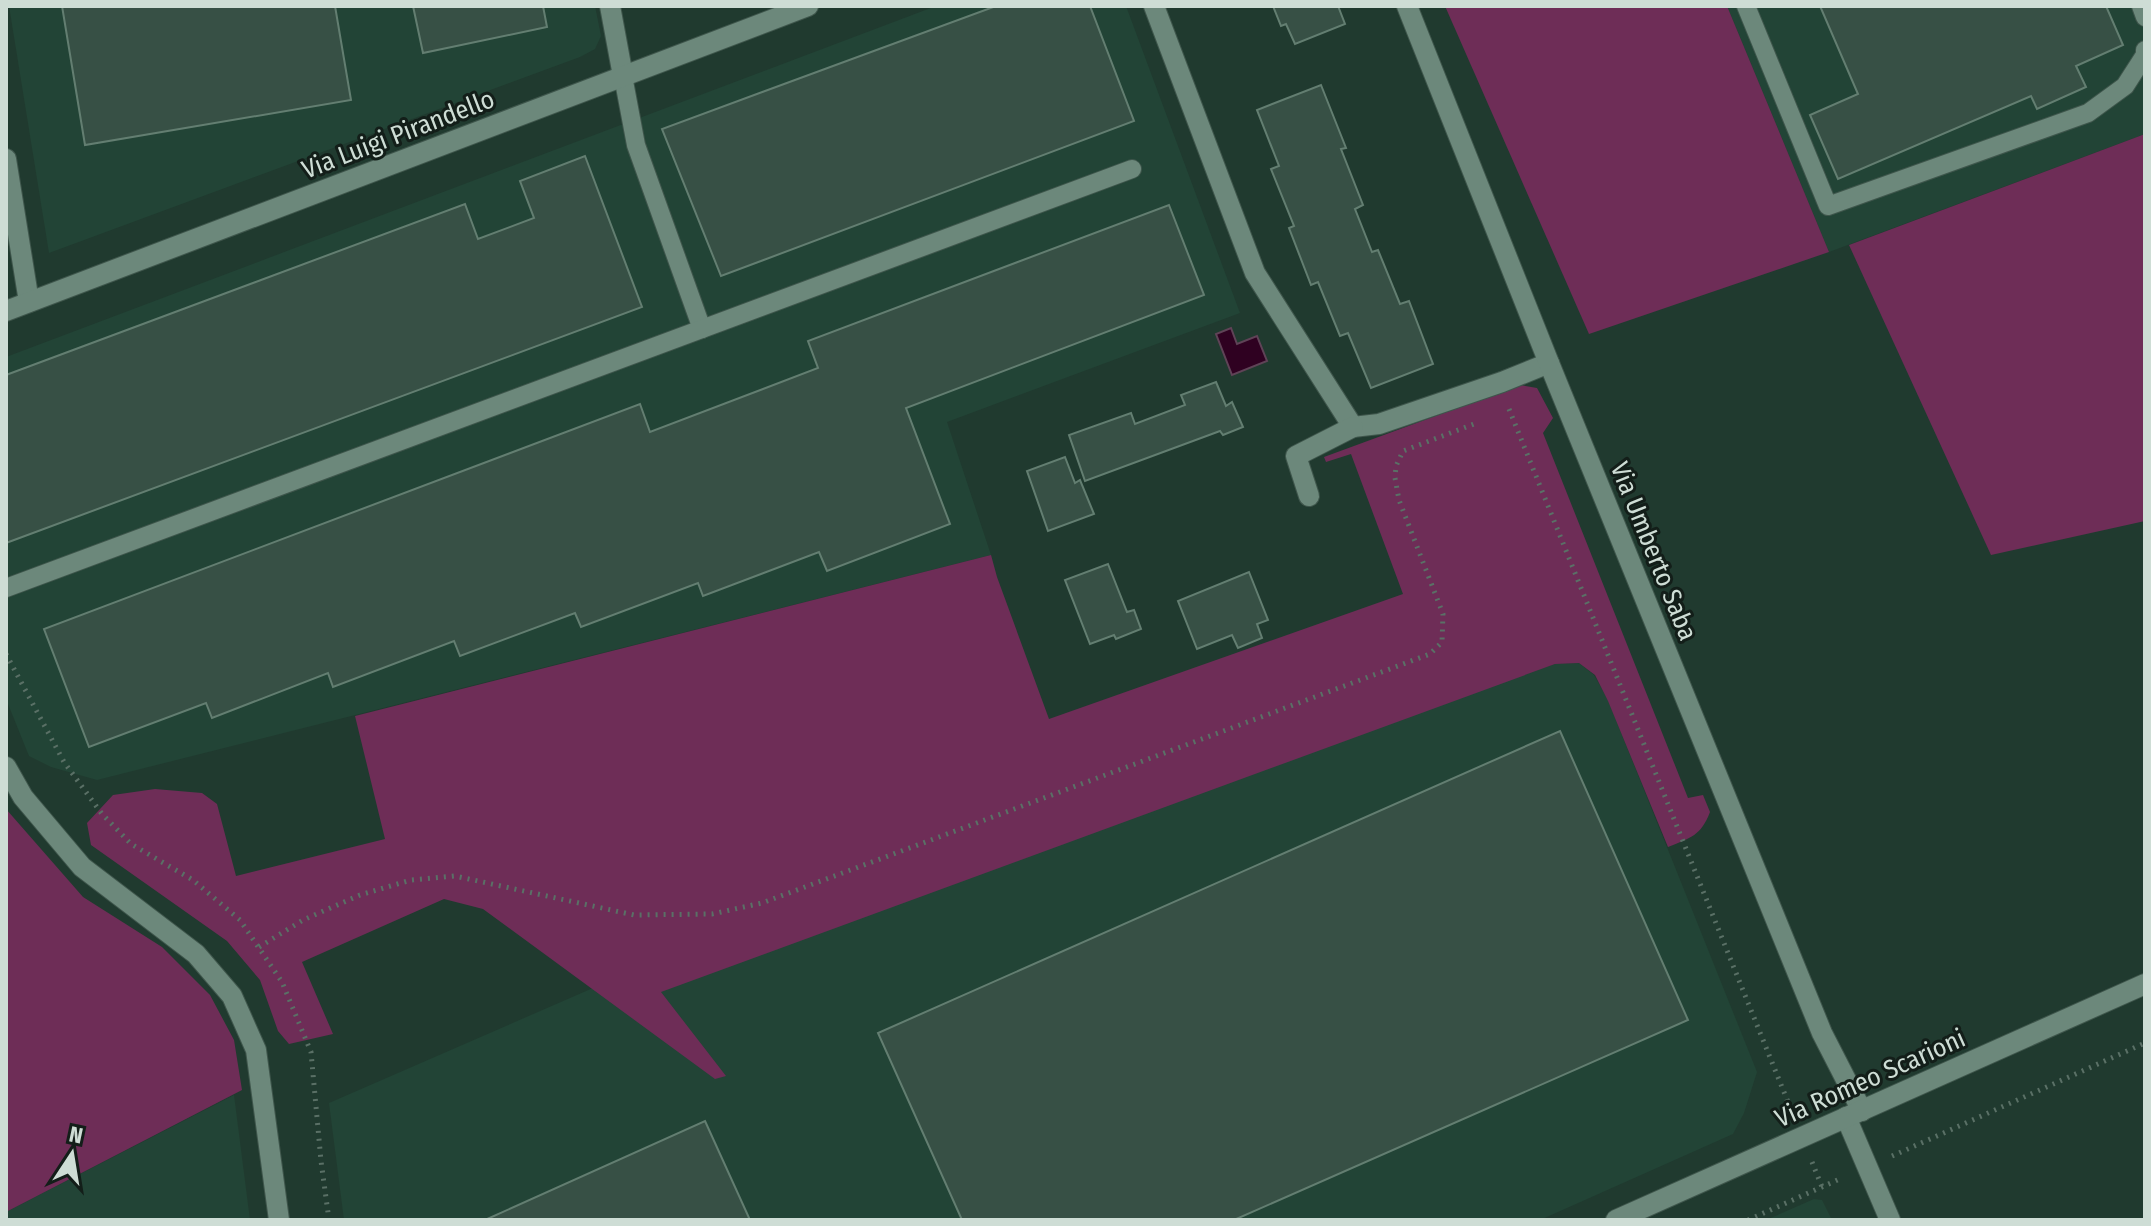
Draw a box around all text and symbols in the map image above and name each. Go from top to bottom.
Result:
street label: Via Luigi Pirandello [298,83,499,185]
street label: Via Umberto Saba [1604,458,1703,645]
street label: Via Romeo Scarioni [1770,1023,1970,1134]
north arrow [32,1114,112,1194]
text: N [67,1120,85,1150]

